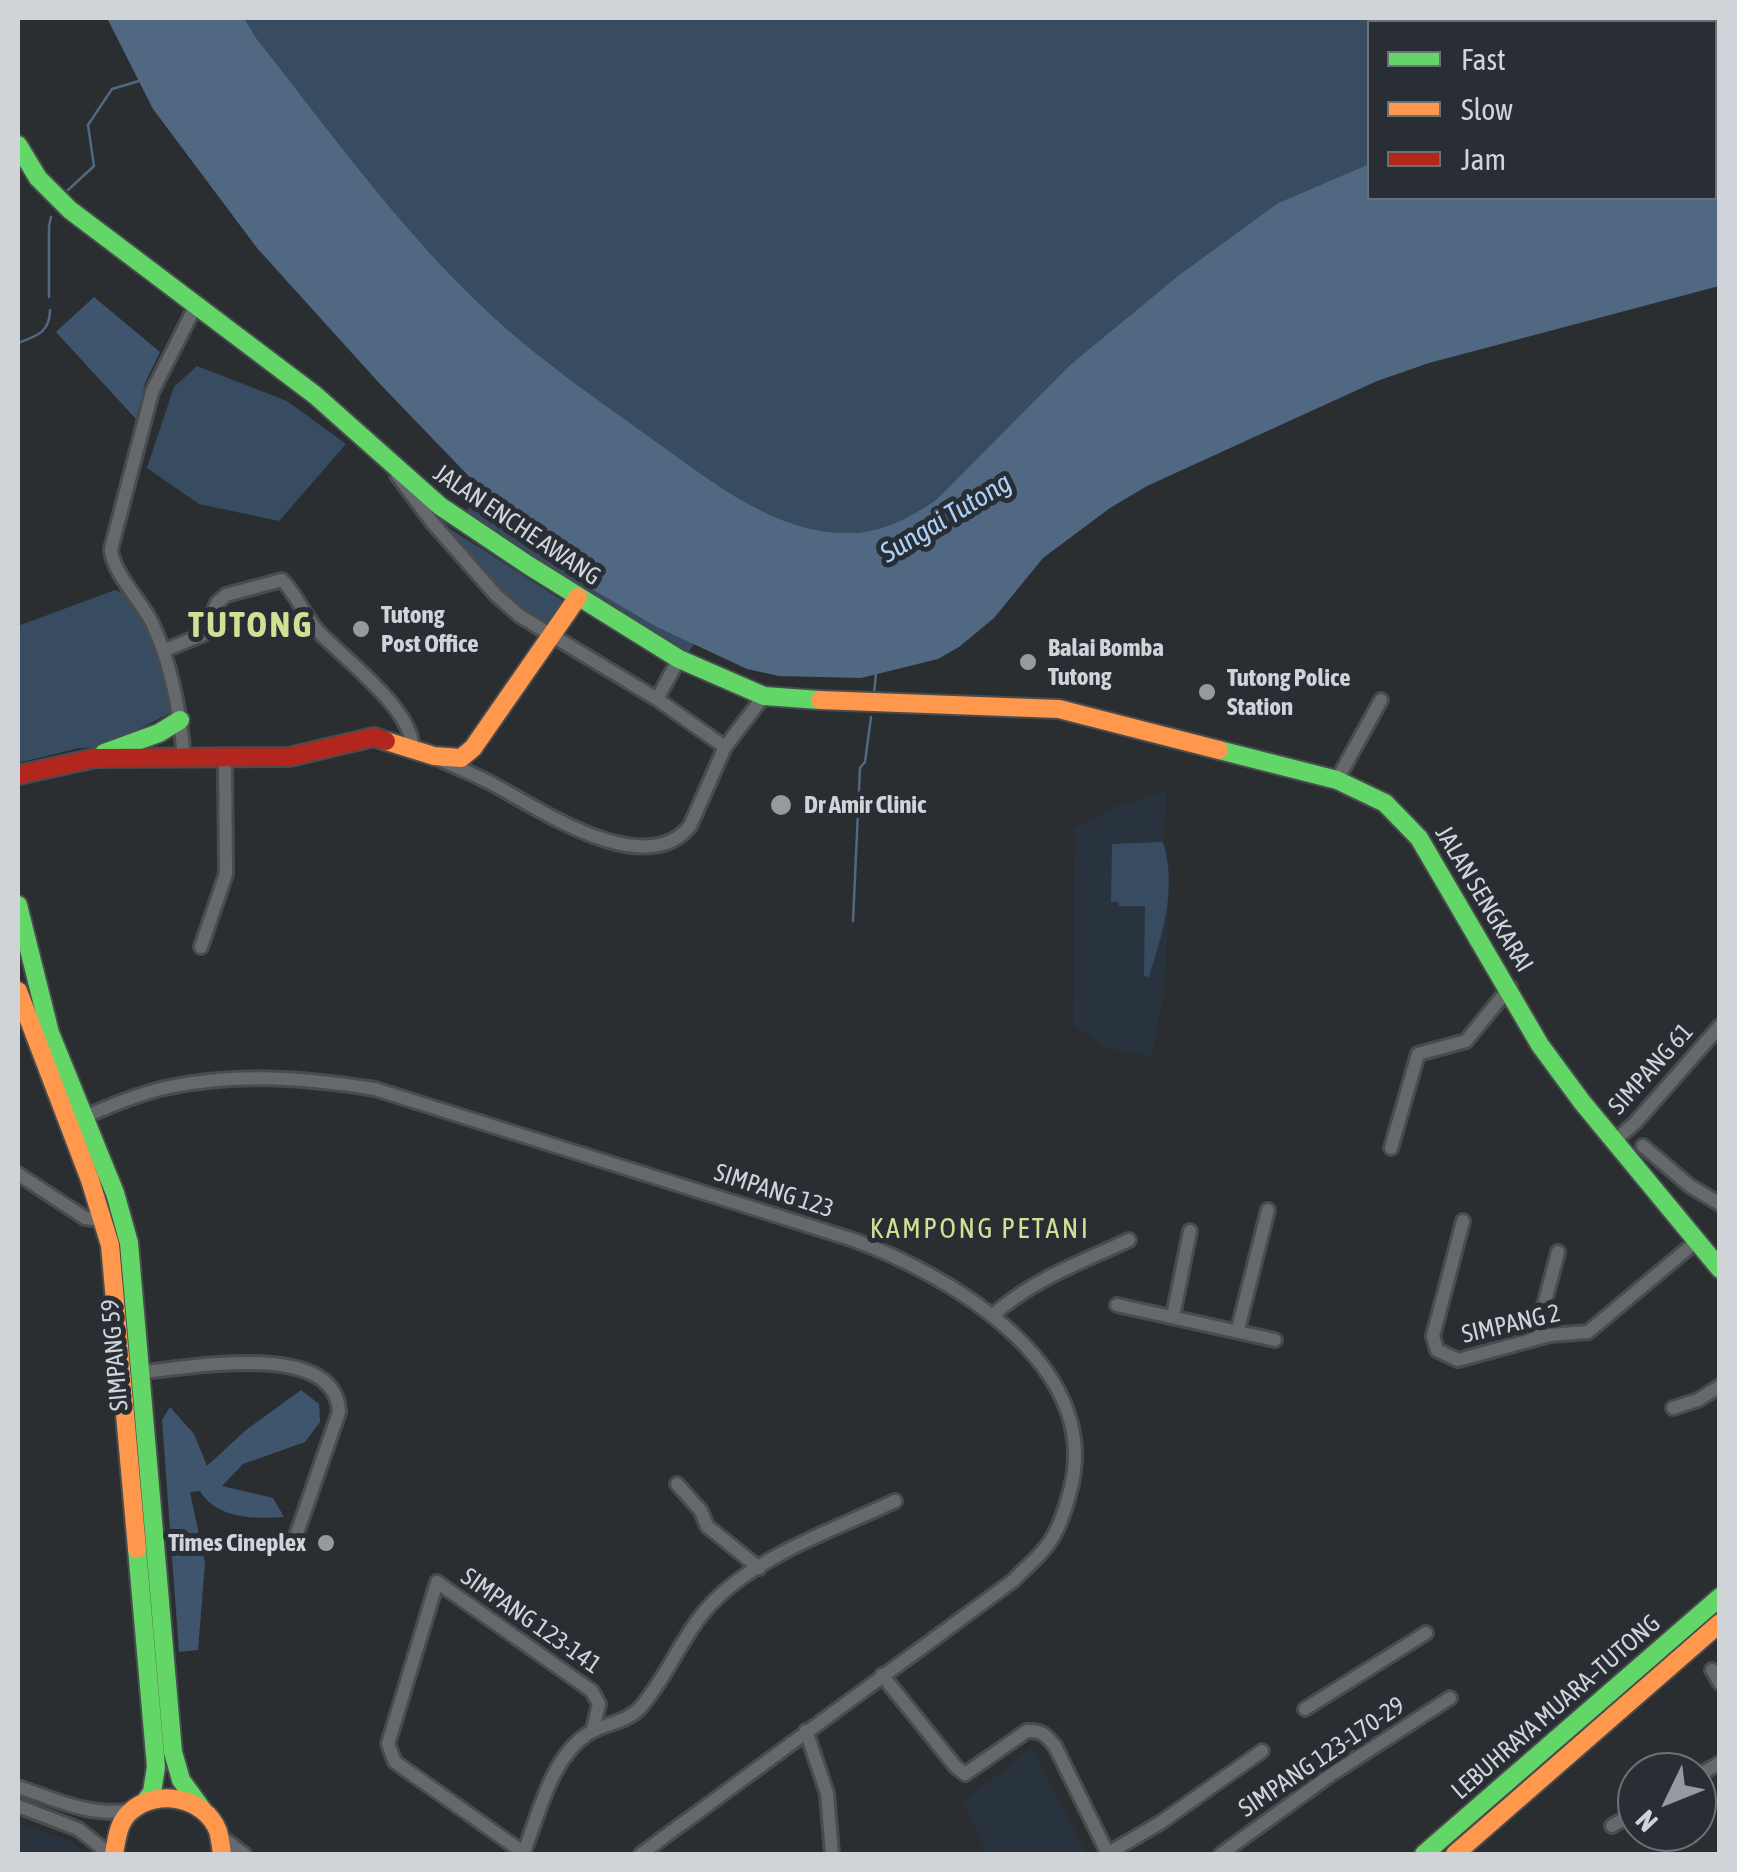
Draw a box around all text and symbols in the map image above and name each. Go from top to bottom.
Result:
legend [1367,20,1717,200]
text: Fast [1461,42,1506,76]
text: Slow [1461,92,1513,126]
text: Jam [1461,142,1506,176]
street label: JALAN ENCHE AWANG [428,458,606,592]
water label: Sungai Tutong [874,466,1018,570]
place label: Tutong Post Office [381,600,479,659]
district label: TUTONG [188,605,314,647]
marker: Tutong Post Office [350,618,372,640]
place label: Balai Bomba Tutong [1048,633,1164,692]
marker: Balai Bomba Tutong [1017,651,1039,673]
place label: Tutong Police Station [1227,663,1351,722]
marker: Tutong Police Station [1196,681,1218,703]
place label: Dr Amir Clinic [804,790,926,820]
marker: Dr Amir Clinic [768,792,794,818]
street label: JALAN SENGKARAI [1429,821,1539,977]
street label: SIMPANG 61 [1602,1017,1700,1121]
street label: SIMPANG 123 [710,1158,838,1224]
district label: KAMPONG PETANI [870,1212,1090,1246]
street label: SIMPANG 59 [95,1298,135,1412]
street label: SIMPANG 2 [1459,1298,1563,1350]
place label: Times Cineplex [168,1528,306,1558]
marker: Times Cineplex [315,1532,337,1554]
street label: SIMPANG 123-141 [455,1562,607,1680]
street label: LEBUHRAYA MUARA–TUTONG [1446,1608,1666,1806]
street label: SIMPANG 123-170-29 [1233,1690,1411,1824]
north arrow [1617,1752,1717,1852]
text: N [1629,1804,1664,1838]

